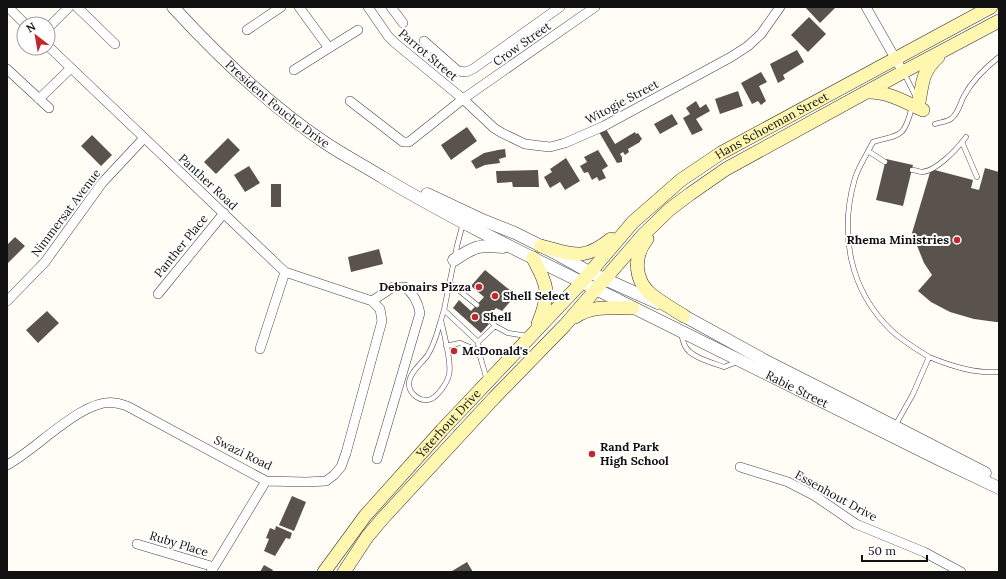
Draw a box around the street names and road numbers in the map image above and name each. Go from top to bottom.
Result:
street label: Crow Street [490,18,554,69]
street label: Parrot Street [396,26,461,84]
street label: President Fouche Drive [223,57,333,151]
street label: Witogie Street [583,76,661,127]
street label: Hans Schoeman Street [712,88,831,162]
street label: Panther Road [176,151,241,213]
street label: Nimmersat Avenue [28,166,104,259]
street label: Panther Place [151,211,211,280]
street label: Rabie Street [764,367,831,411]
street label: Ysterhout Drive [412,386,484,461]
street label: Swazi Road [212,432,275,473]
street label: Essenhout Drive [793,467,880,525]
street label: Ruby Place [148,527,211,560]

